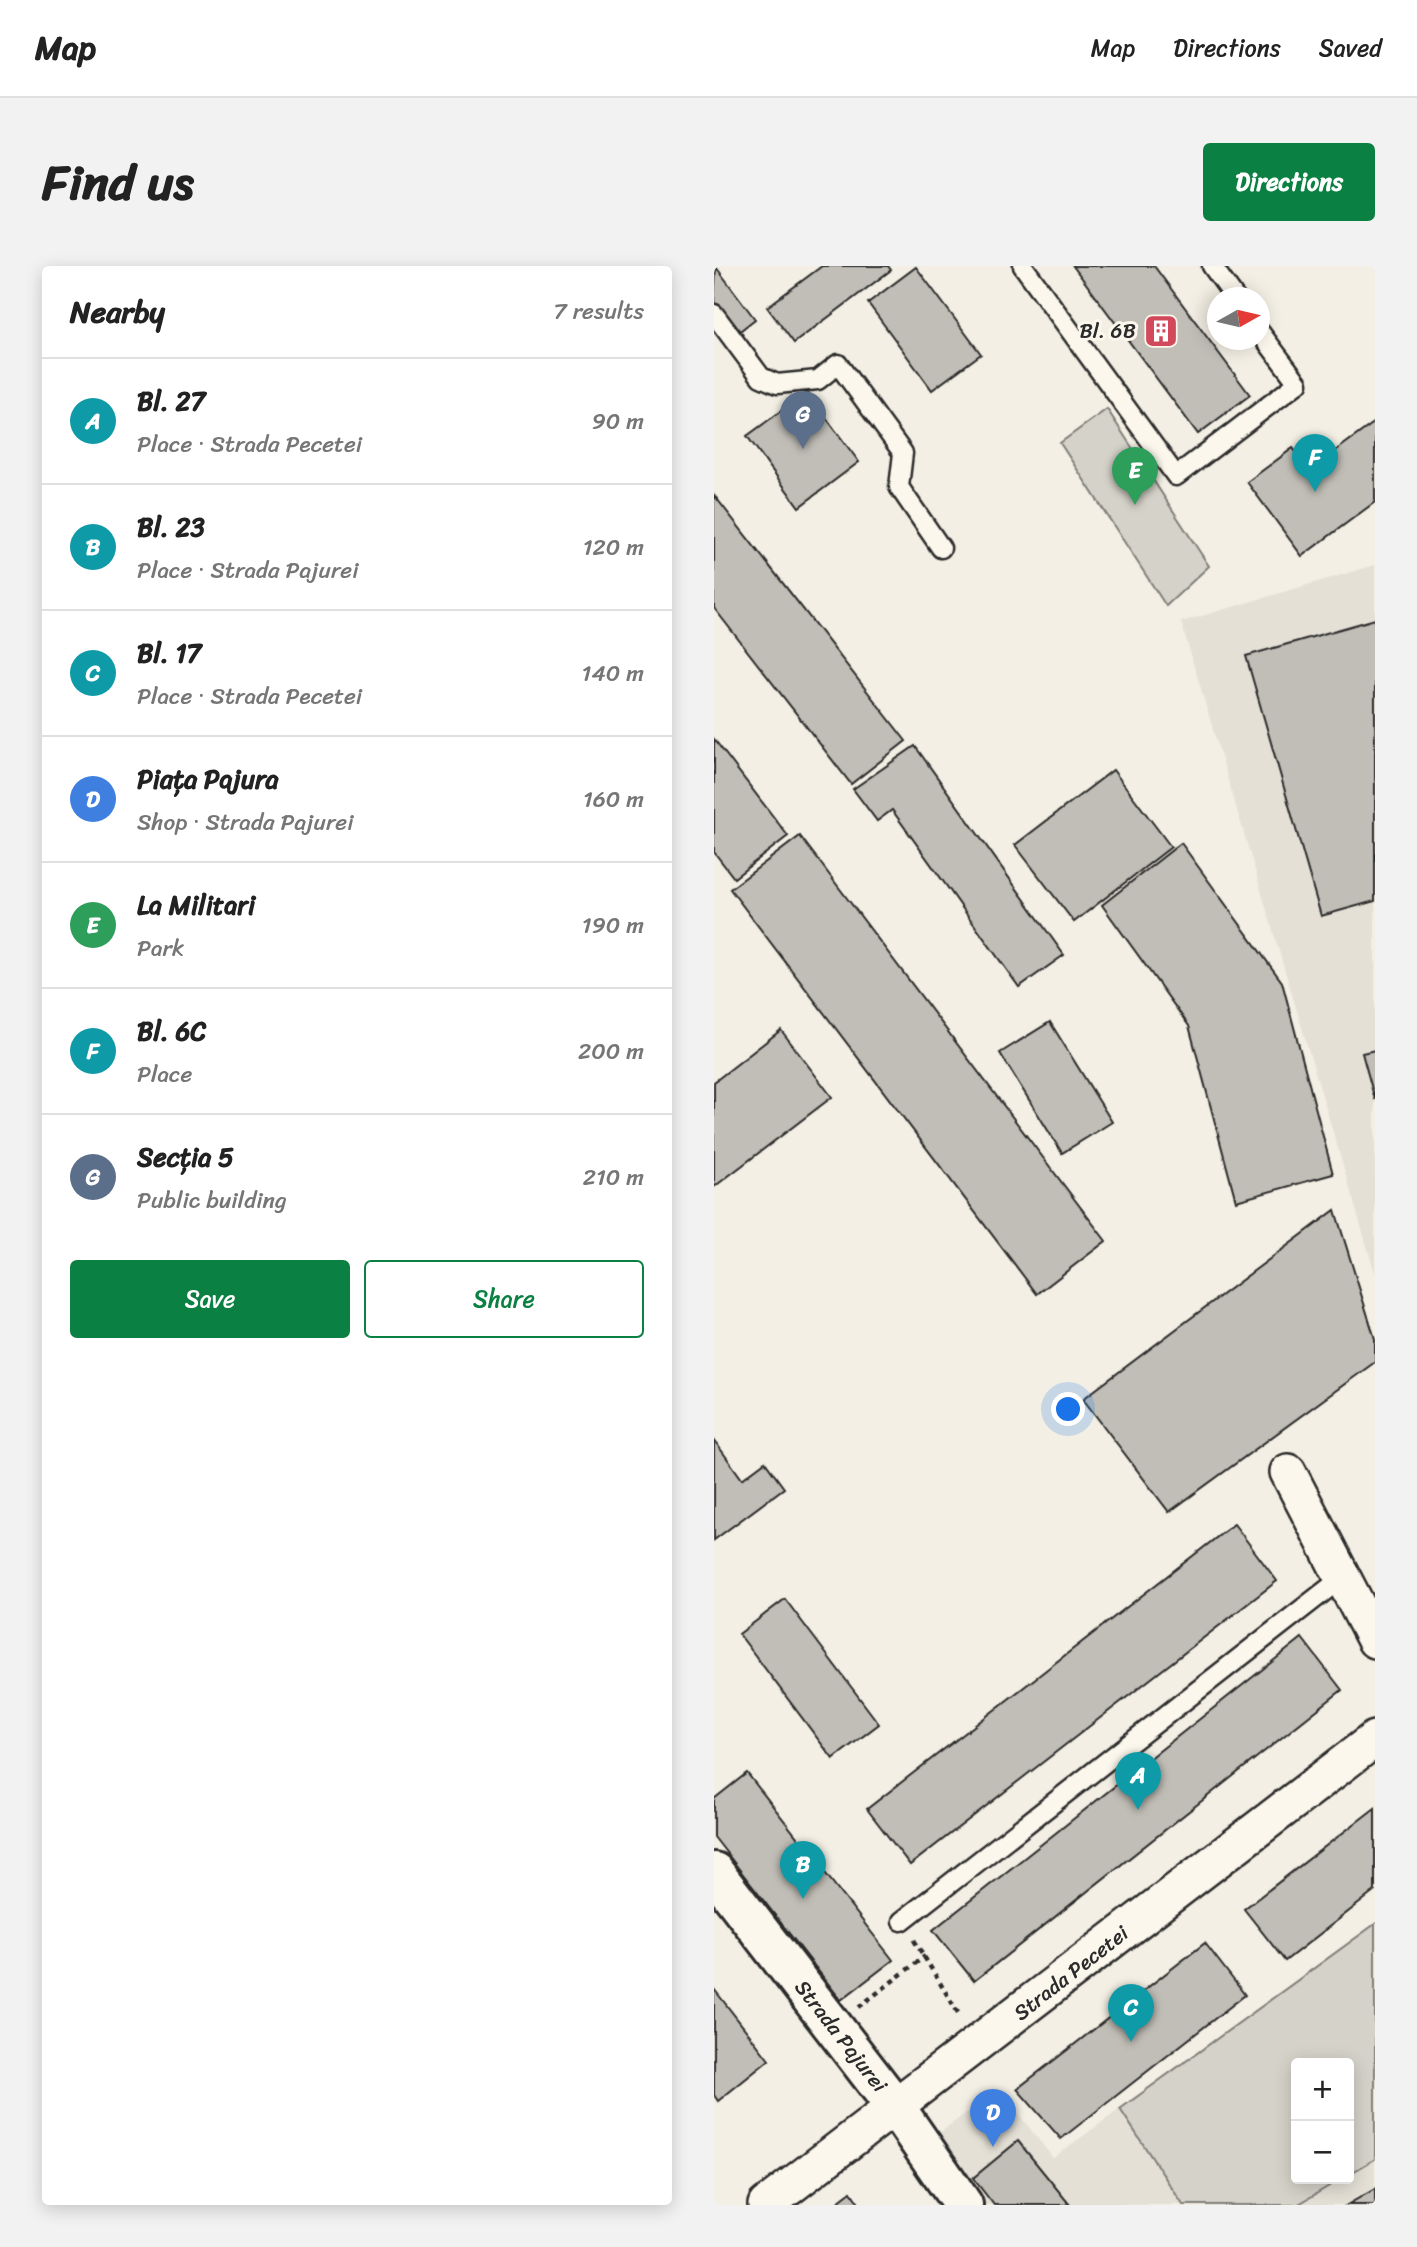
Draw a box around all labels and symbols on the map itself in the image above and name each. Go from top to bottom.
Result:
north arrow [1207,287,1270,350]
place label: Bl. 6B [1080,312,1136,350]
building icon: Bl. 6B [1142,312,1180,350]
pin: G [780,391,826,449]
pin: F [1292,434,1338,492]
pin: E [1112,447,1158,505]
your location [1051,1392,1085,1426]
pin: A [1115,1752,1161,1810]
pin: B [780,1841,826,1899]
street label: Strada Pecetei [1005,1915,1138,2031]
street label: Strada Pajurei [784,1971,898,2102]
pin: C [1108,1984,1154,2042]
pin: D [970,2089,1016,2147]

